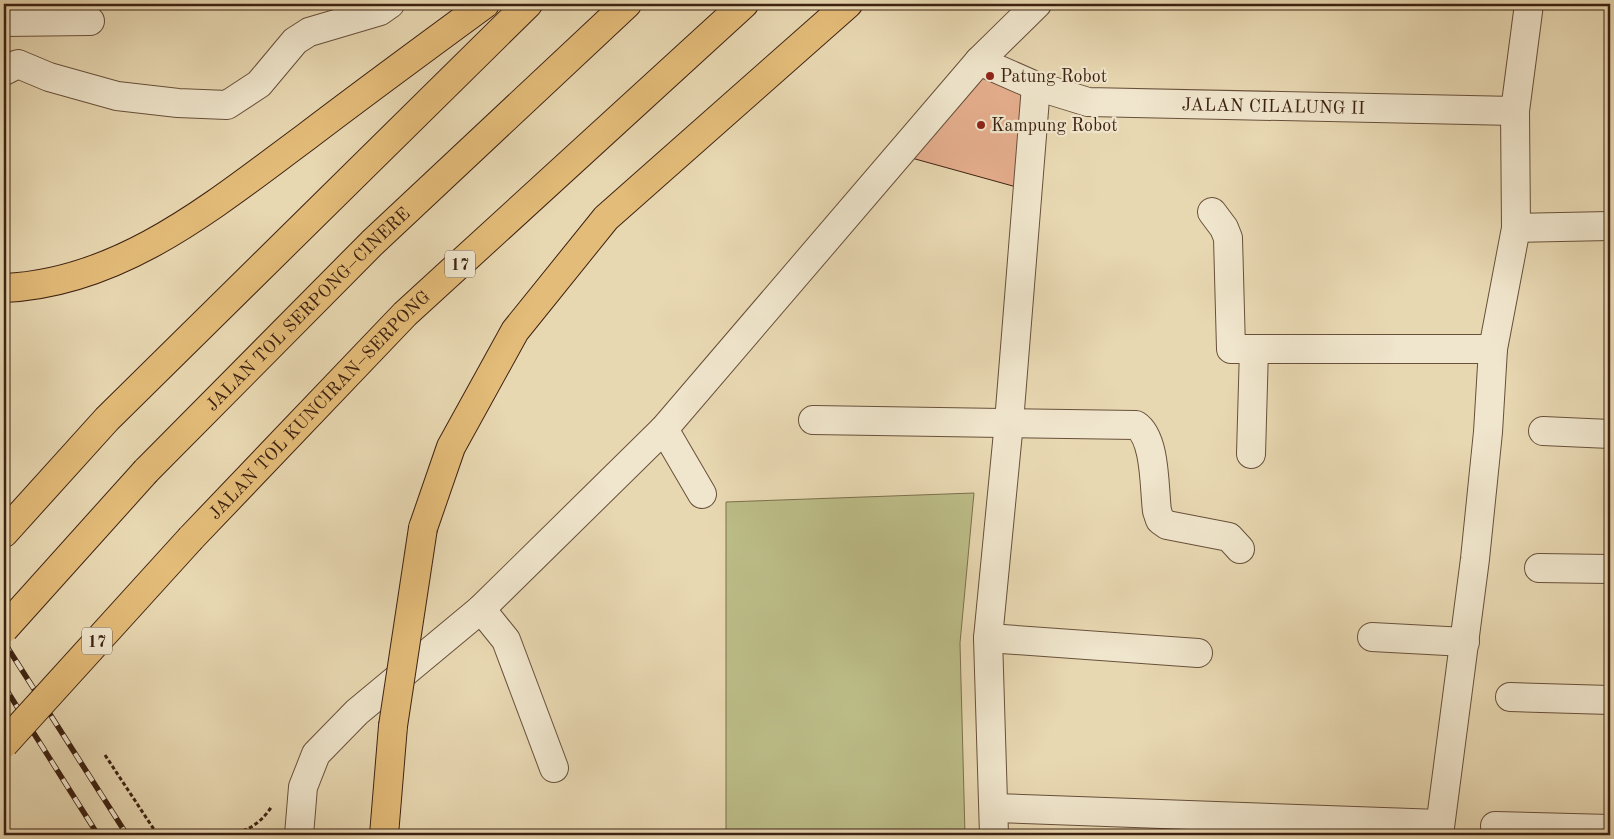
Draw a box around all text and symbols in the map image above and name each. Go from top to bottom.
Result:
place label: Patung Robot [1000,68,1107,86]
marker: Patung Robot [984,70,996,82]
street label: JALAN CILALUNG II [1182,96,1365,118]
place label: Kampung Robot [991,117,1117,135]
marker: Kampung Robot [975,119,987,131]
street label: JALAN TOL SERPONG–CINERE [203,204,414,415]
road number: 17 [445,250,475,278]
street label: JALAN TOL KUNCIRAN–SERPONG [206,288,434,523]
road number: 17 [82,627,112,654]

